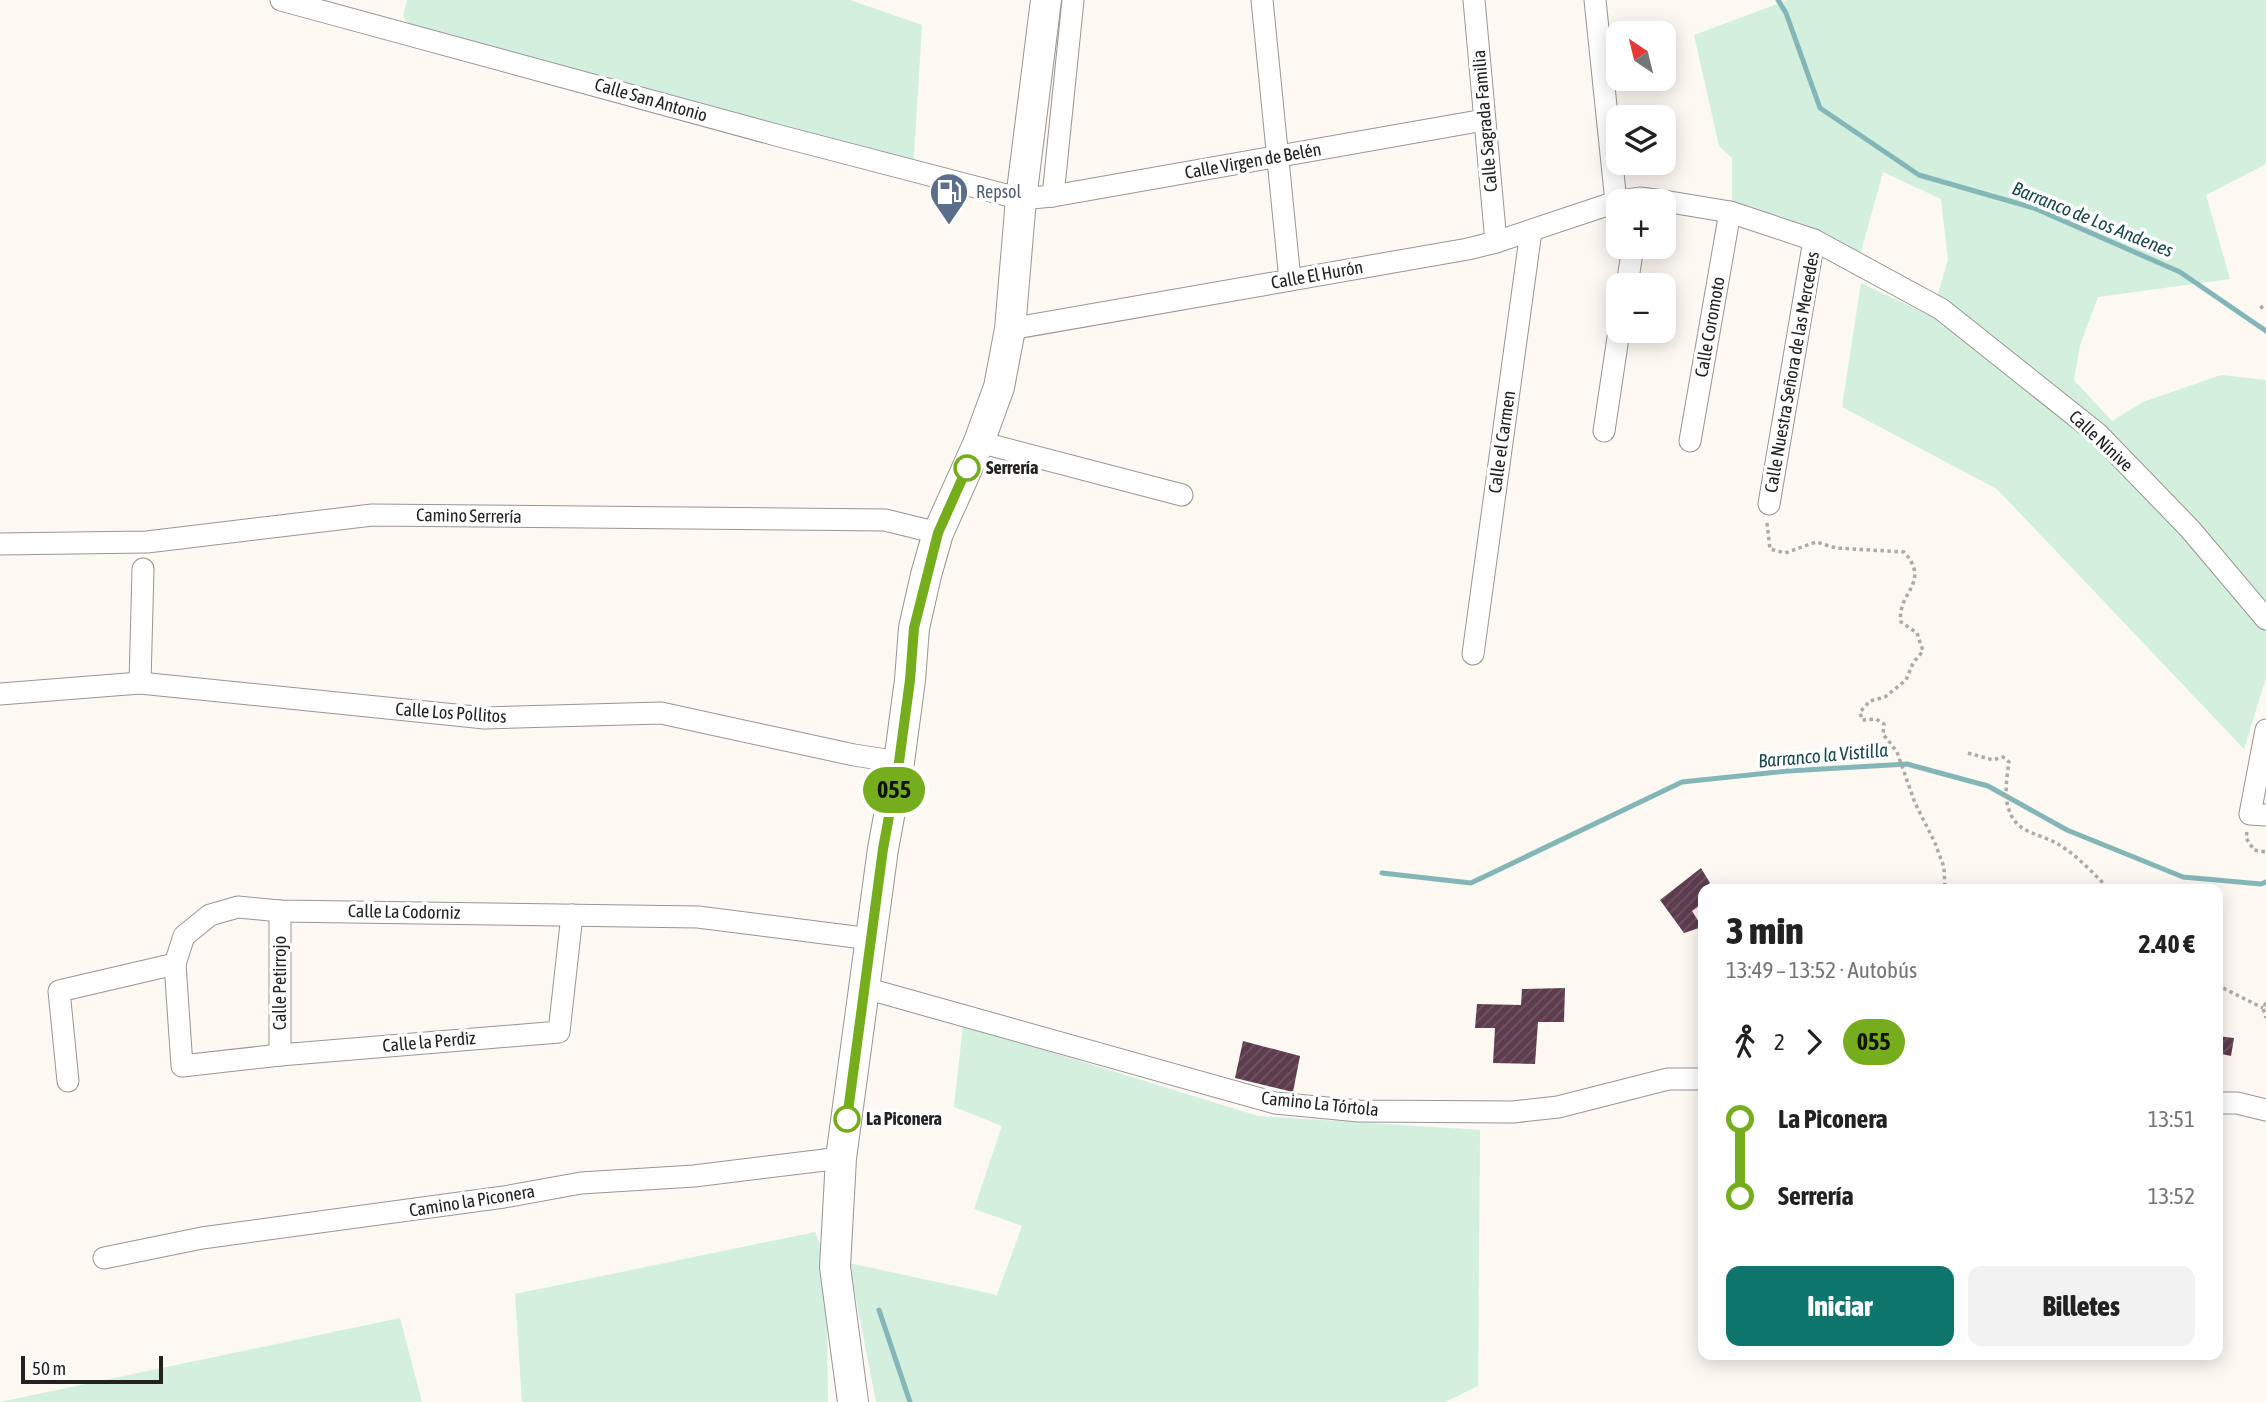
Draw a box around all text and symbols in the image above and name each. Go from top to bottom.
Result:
north arrow [1606,21,1676,91]
map controls [1606,21,1676,343]
street label: Calle Sagrada Familia [1468,49,1501,193]
street label: Calle San Antonio [593,73,710,126]
button: layers [1606,105,1676,175]
street label: Calle Virgen de Belén [1183,138,1323,183]
fuel station icon: Repsol [928,171,970,226]
water label: Barranco de Los Andenes [2009,177,2177,261]
place label: Repsol [976,181,1022,202]
button: + [1606,189,1676,259]
street label: Calle Nuestra Señora de las Mercedes [1760,250,1823,494]
street label: Calle El Hurón [1269,256,1365,293]
button: − [1606,273,1676,343]
street label: Calle Coromoto [1690,275,1729,379]
street label: Calle el Carmen [1484,389,1519,495]
street label: Calle Nínive [2065,406,2138,475]
marker: Serrería [954,455,980,481]
place label: Serrería [986,457,1038,478]
street label: Camino Serrería [416,504,522,527]
street label: Calle Los Pollitos [395,698,507,727]
water label: Barranco la Vistilla [1757,738,1889,772]
line badge: 055 [854,767,934,813]
text: 055 [877,776,911,803]
street label: Calle La Codorniz [348,900,461,923]
text: 3 min [1726,909,1804,952]
text: 2.40 € [2138,929,2195,959]
street label: Calle Petirrojo [269,936,290,1030]
text: 13:49 – 13:52 · Autobús [1726,957,1917,983]
icon: walk [1726,1023,1764,1061]
icon: forward [1795,1023,1833,1061]
street label: Calle la Perdiz [382,1027,477,1056]
text: 055 [1857,1028,1891,1055]
text: 2 [1774,1029,1785,1055]
street label: Camino La Tórtola [1260,1087,1380,1120]
text: La Piconera [1778,1104,1888,1134]
marker: La Piconera [834,1106,860,1132]
text: 13:51 [2148,1106,2195,1132]
place label: La Piconera [866,1108,942,1129]
street label: Camino la Piconera [408,1180,536,1221]
text: Serrería [1778,1181,1854,1211]
text: 13:52 [2148,1183,2195,1209]
button: Iniciar [1726,1266,1954,1346]
button: Billetes [1968,1266,2195,1346]
scale bar [21,1353,163,1385]
text: 50 m [32,1357,66,1379]

